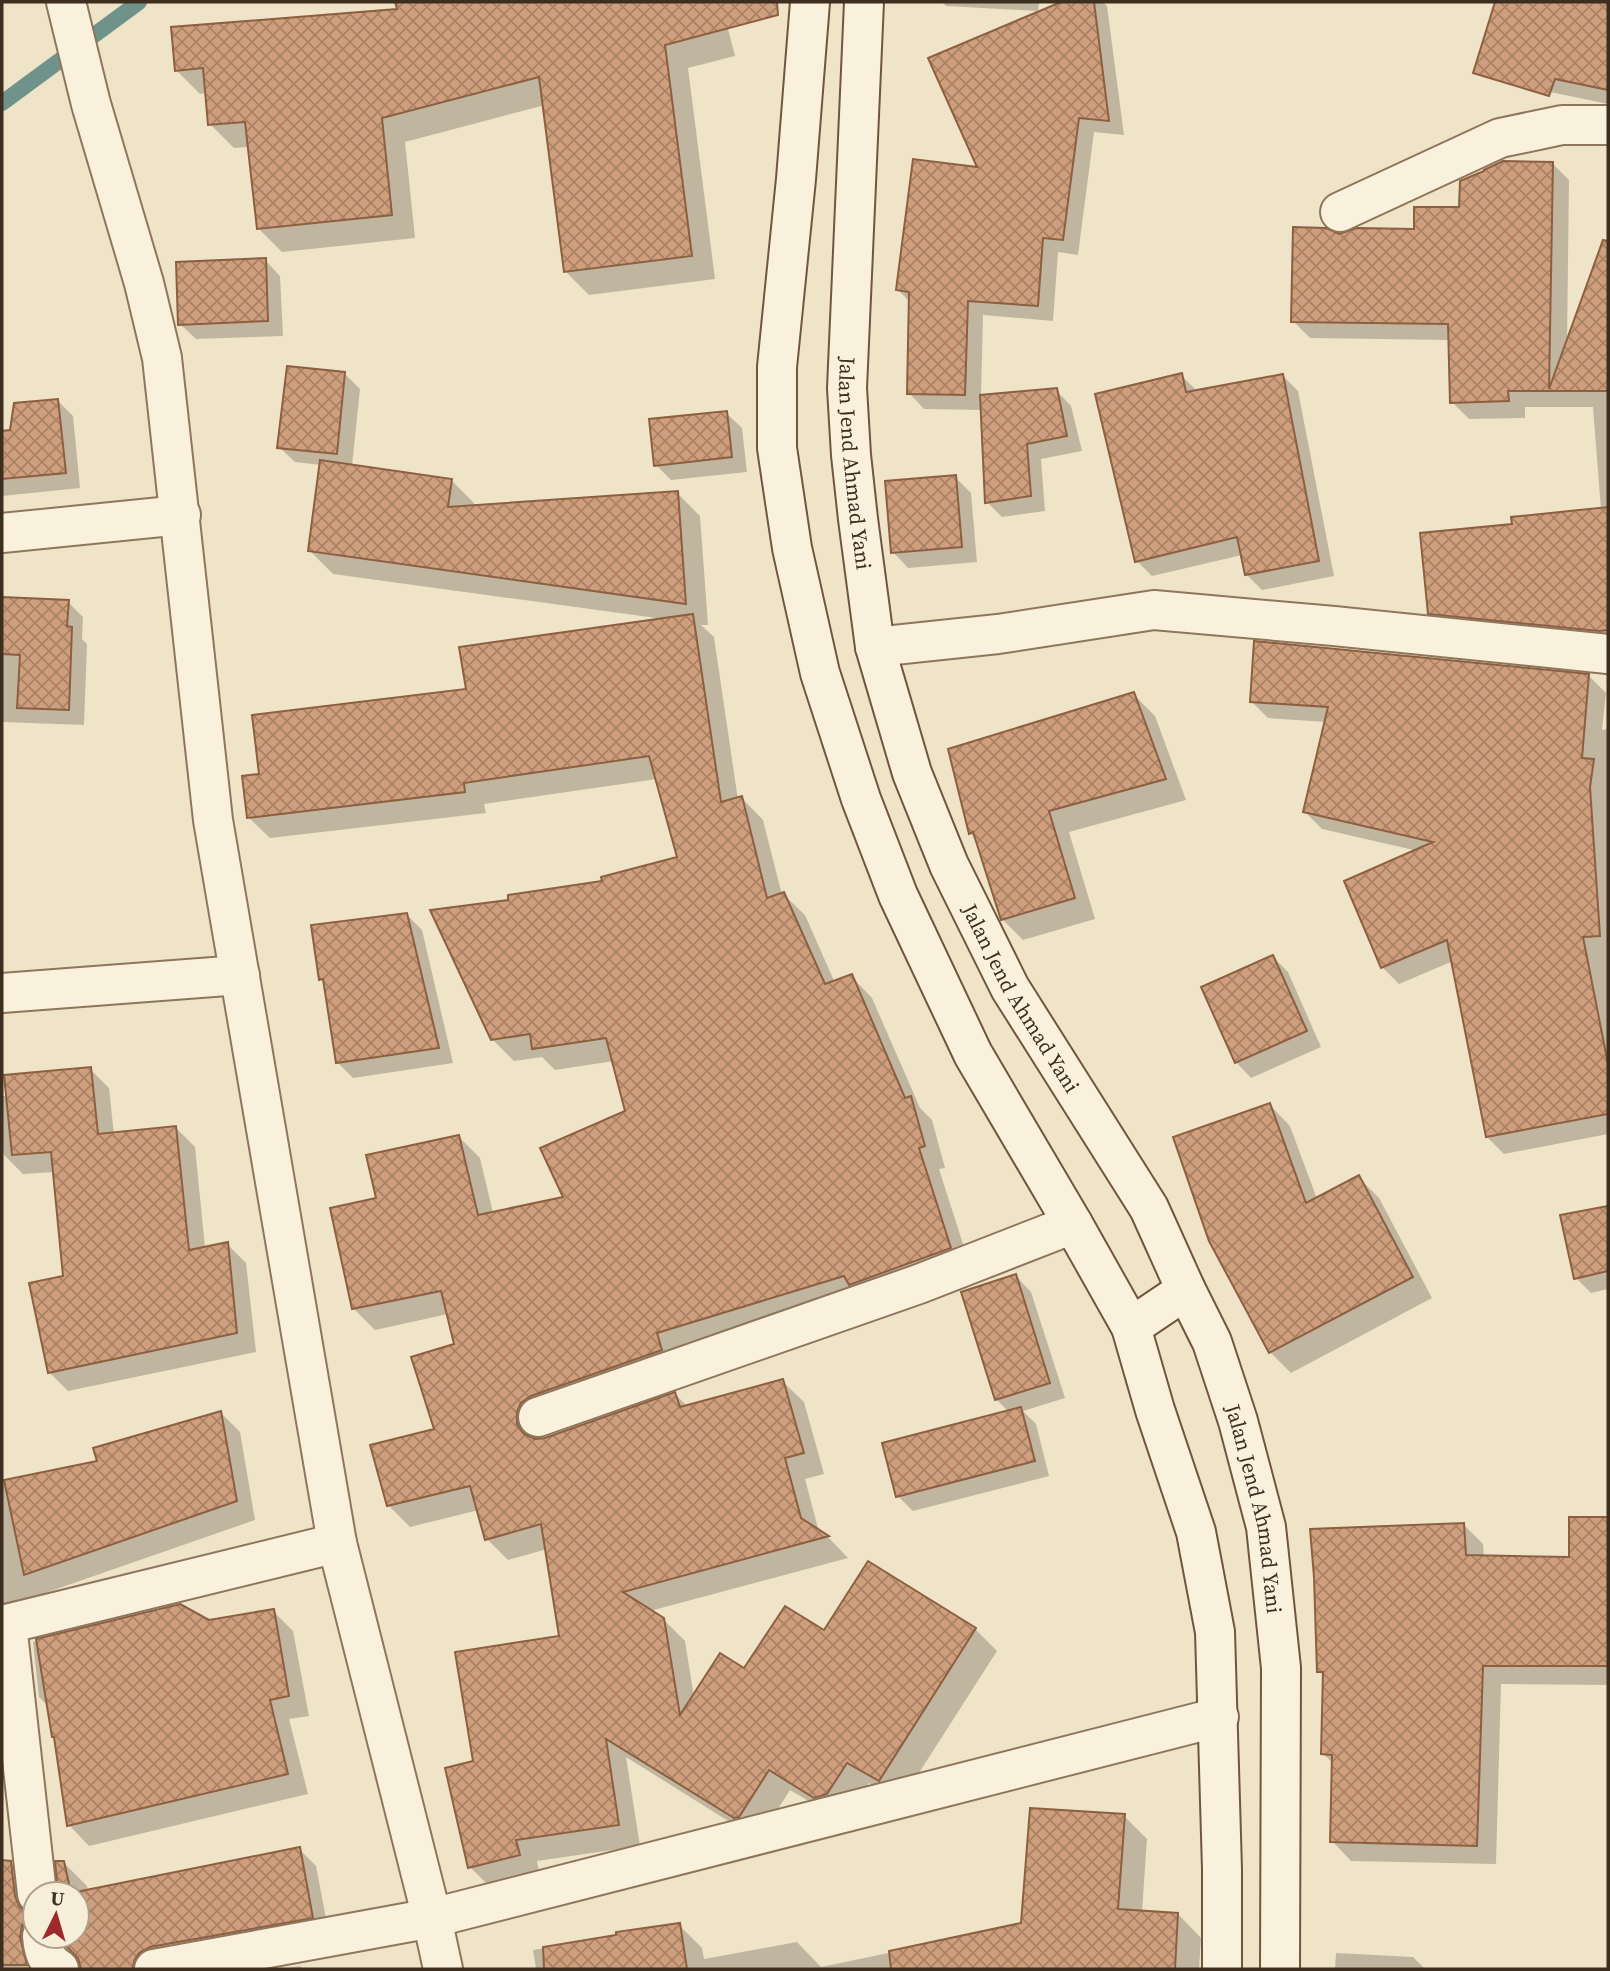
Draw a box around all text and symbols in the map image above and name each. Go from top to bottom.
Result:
street label: Jalan Jend Ahmad Yani [832,355,879,571]
street label: Jalan Jend Ahmad Yani [955,898,1087,1098]
street label: Jalan Jend Ahmad Yani [1219,1399,1290,1615]
north arrow [21,1880,91,1950]
text: U [49,1885,66,1912]

